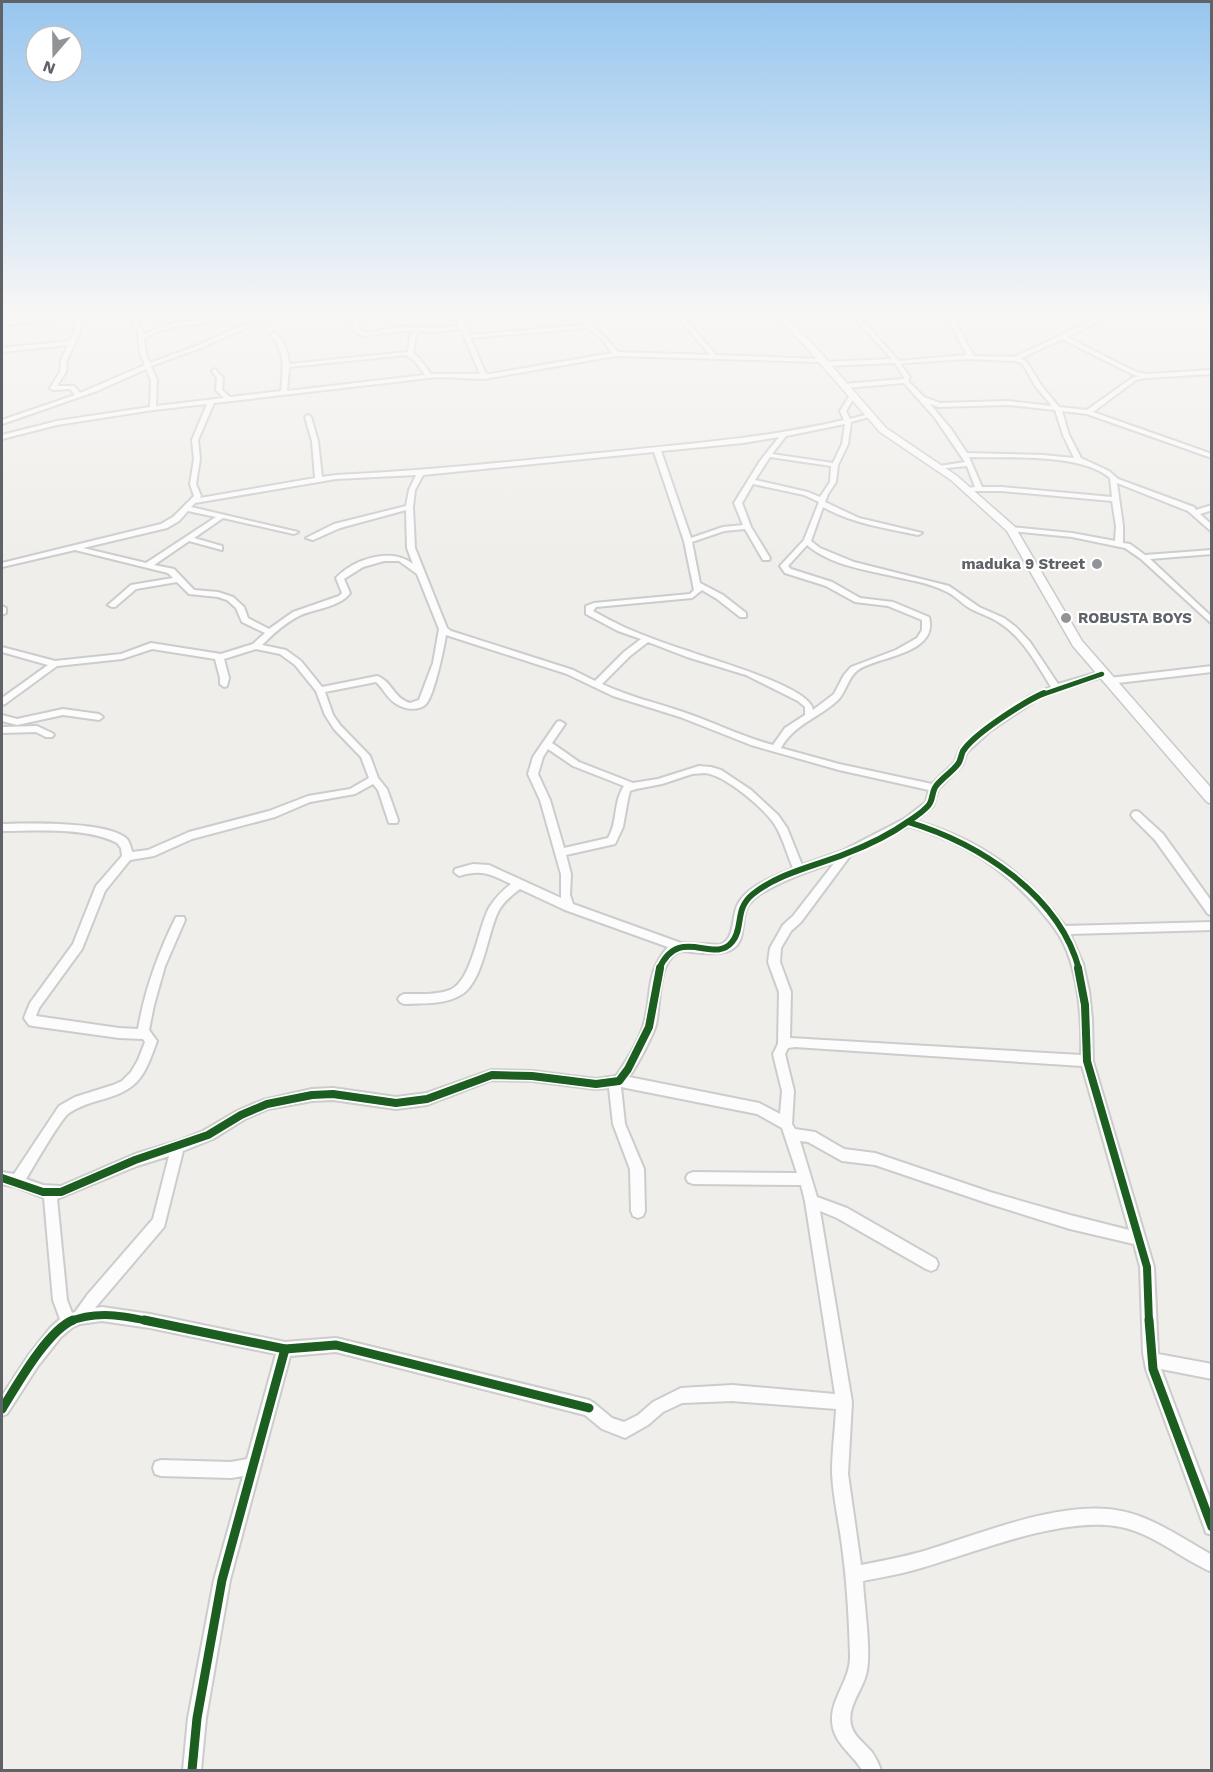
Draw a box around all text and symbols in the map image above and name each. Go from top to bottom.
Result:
north arrow [24,24,84,84]
text: N [40,57,58,79]
place label: maduka 9 Street [962,555,1085,573]
marker: maduka 9 Street [1090,557,1104,571]
place label: ROBUSTA BOYS [1078,609,1192,627]
marker: ROBUSTA BOYS [1059,611,1073,625]

